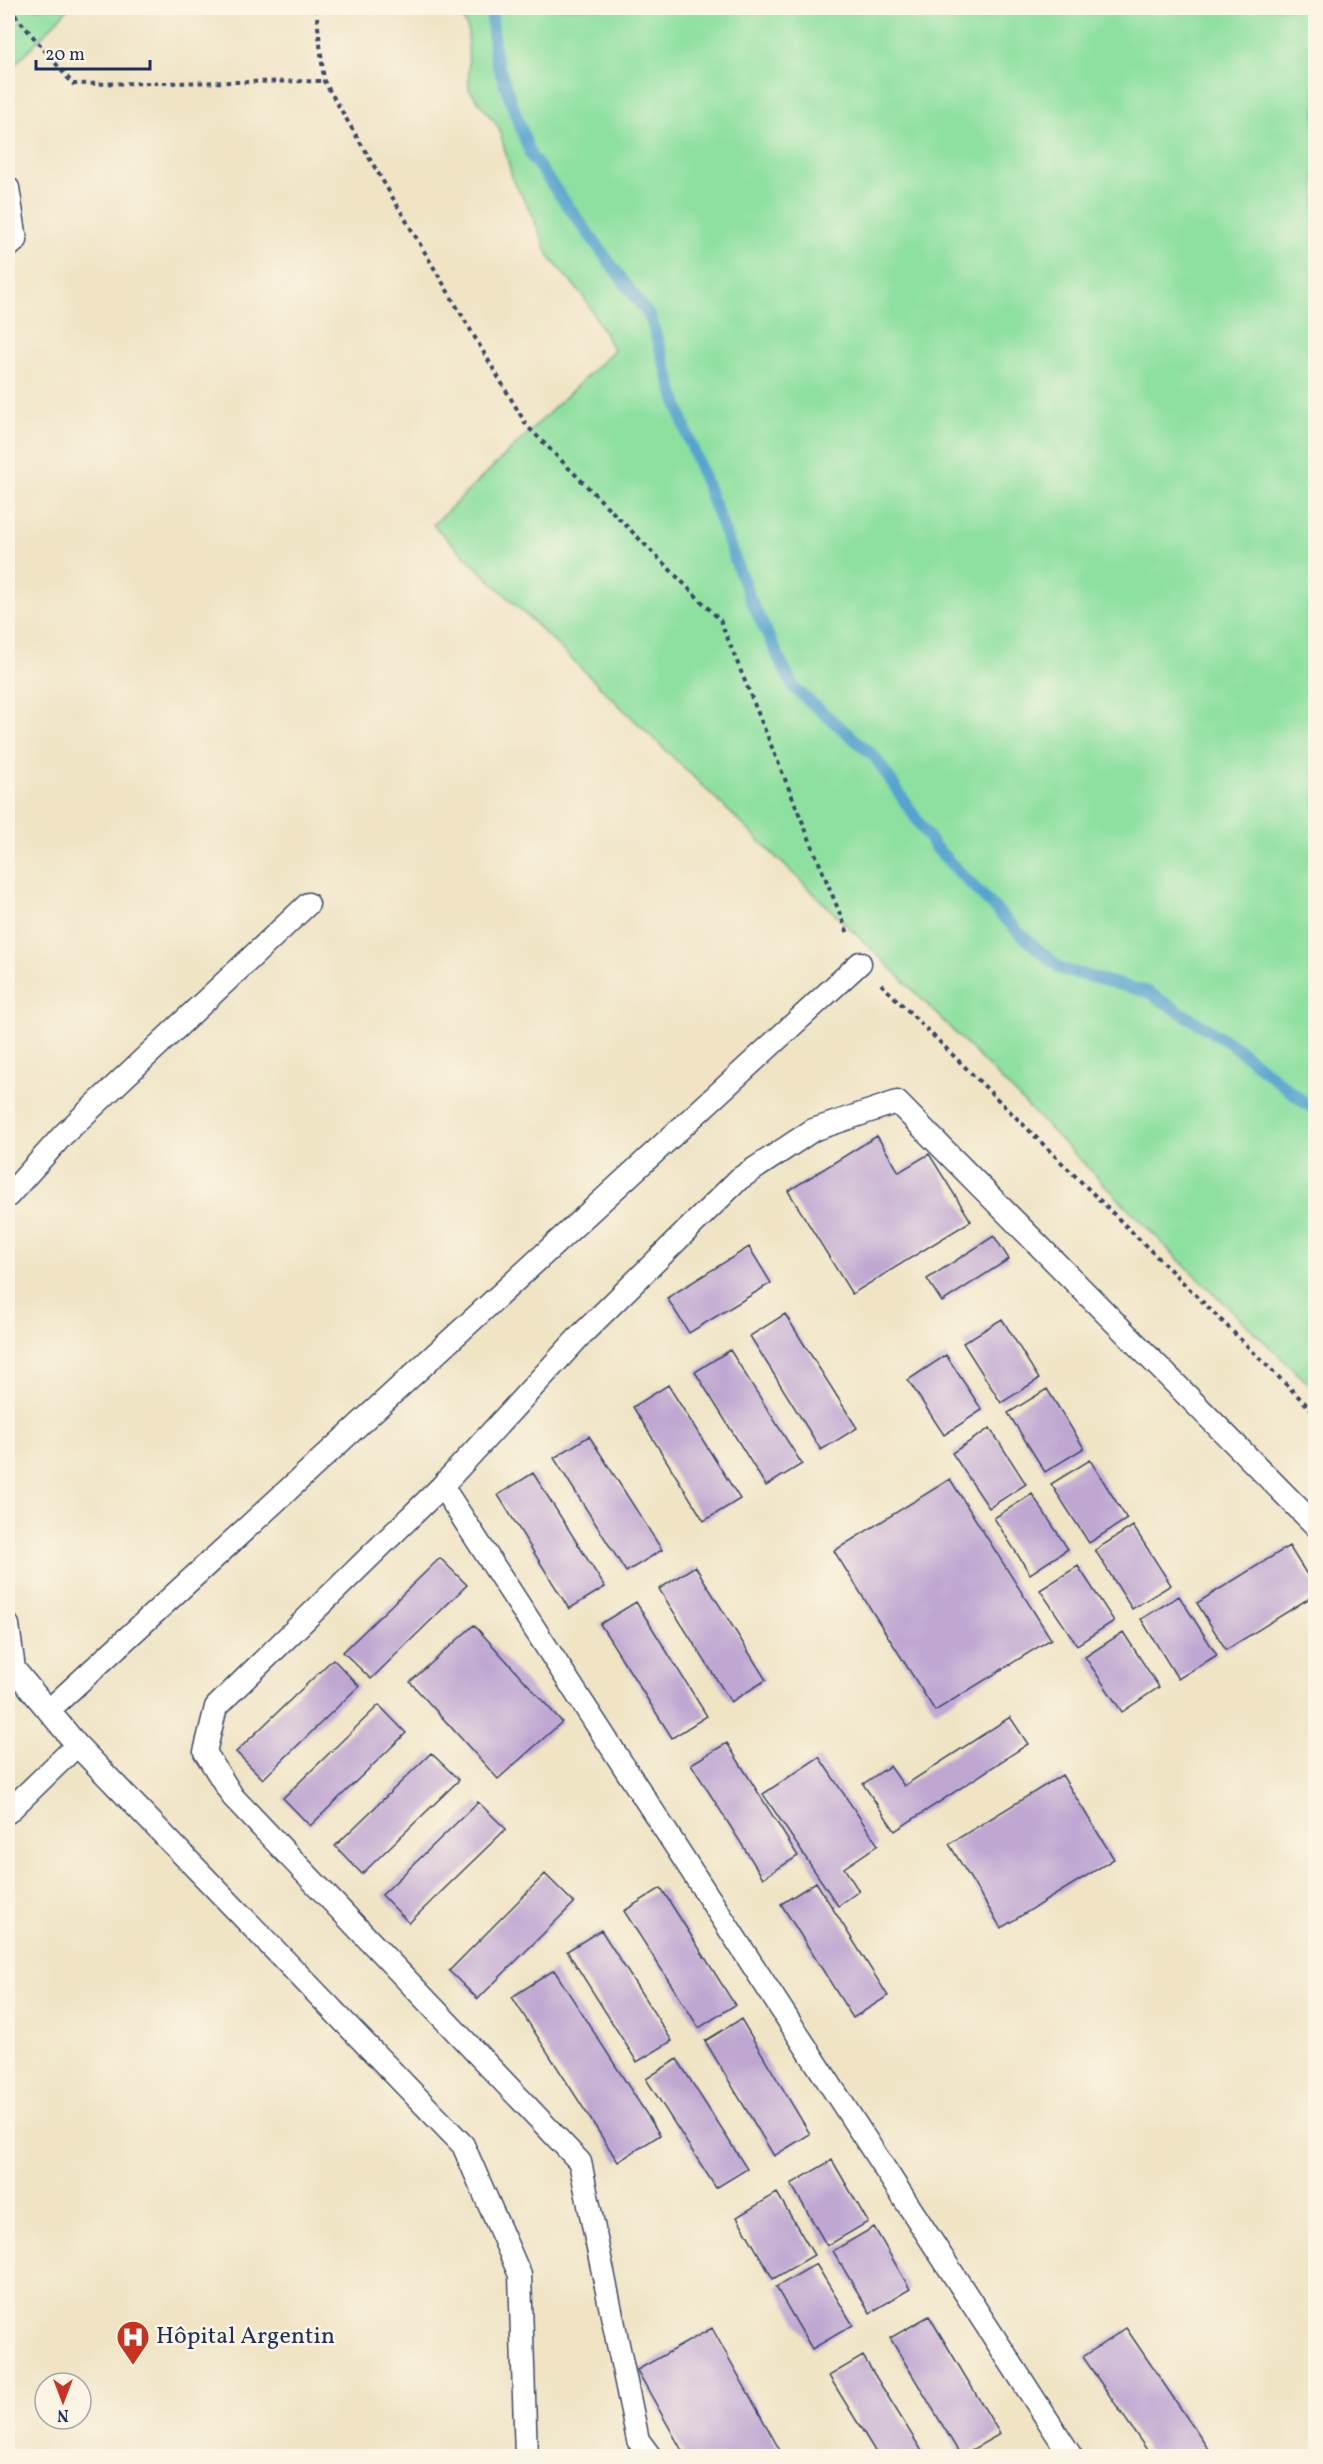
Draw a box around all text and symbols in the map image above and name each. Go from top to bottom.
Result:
scale bar [36,33,150,71]
text: 20 m [45,43,85,68]
hospital icon: Hôpital Argentin [115,2319,151,2366]
place label: Hôpital Argentin [156,2320,335,2354]
north arrow [33,2371,93,2431]
text: N [57,2403,69,2425]

